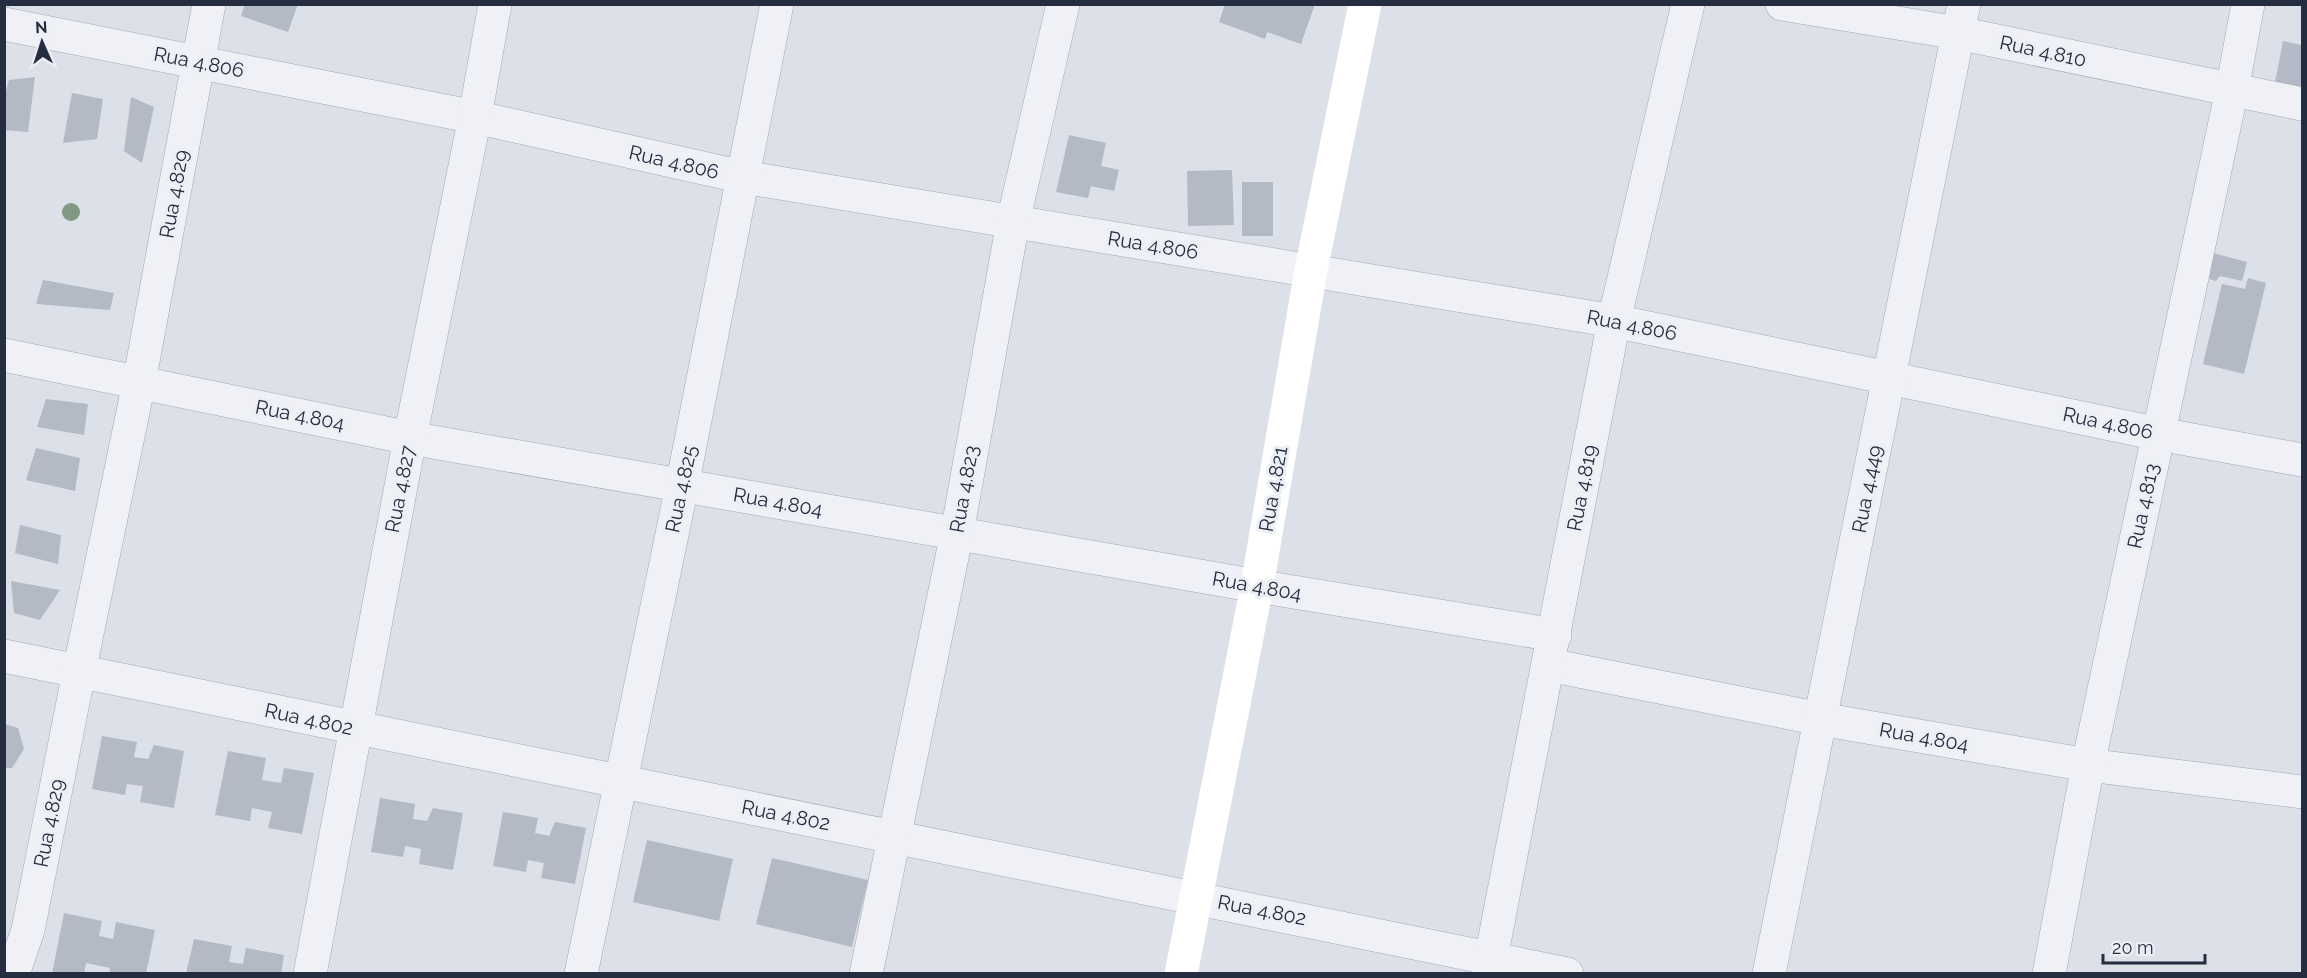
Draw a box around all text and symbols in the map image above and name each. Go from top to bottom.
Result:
north arrow [12,12,72,72]
text: N [35,18,48,37]
street label: Rua 4.810 [1997,30,2089,72]
street label: Rua 4.806 [152,41,246,83]
street label: Rua 4.806 [627,140,721,184]
street label: Rua 4.829 [154,148,194,240]
street label: Rua 4.806 [1106,226,1200,264]
street label: Rua 4.806 [1585,304,1679,346]
street label: Rua 4.804 [253,395,347,435]
street label: Rua 4.806 [2061,402,2155,444]
street label: Rua 4.827 [380,443,420,535]
street label: Rua 4.825 [660,443,702,535]
street label: Rua 4.823 [945,443,983,535]
street label: Rua 4.819 [1562,443,1602,533]
street label: Rua 4.449 [1847,443,1887,535]
street label: Rua 4.821 [1254,444,1292,534]
street label: Rua 4.813 [2122,461,2164,551]
street label: Rua 4.804 [731,482,825,522]
street label: Rua 4.804 [1210,566,1304,606]
street label: Rua 4.802 [262,698,356,740]
street label: Rua 4.804 [1877,717,1971,757]
street label: Rua 4.829 [29,777,69,869]
street label: Rua 4.802 [740,795,832,835]
street label: Rua 4.802 [1216,890,1308,930]
scale bar [2103,927,2205,965]
text: 20 m [2112,937,2154,958]

